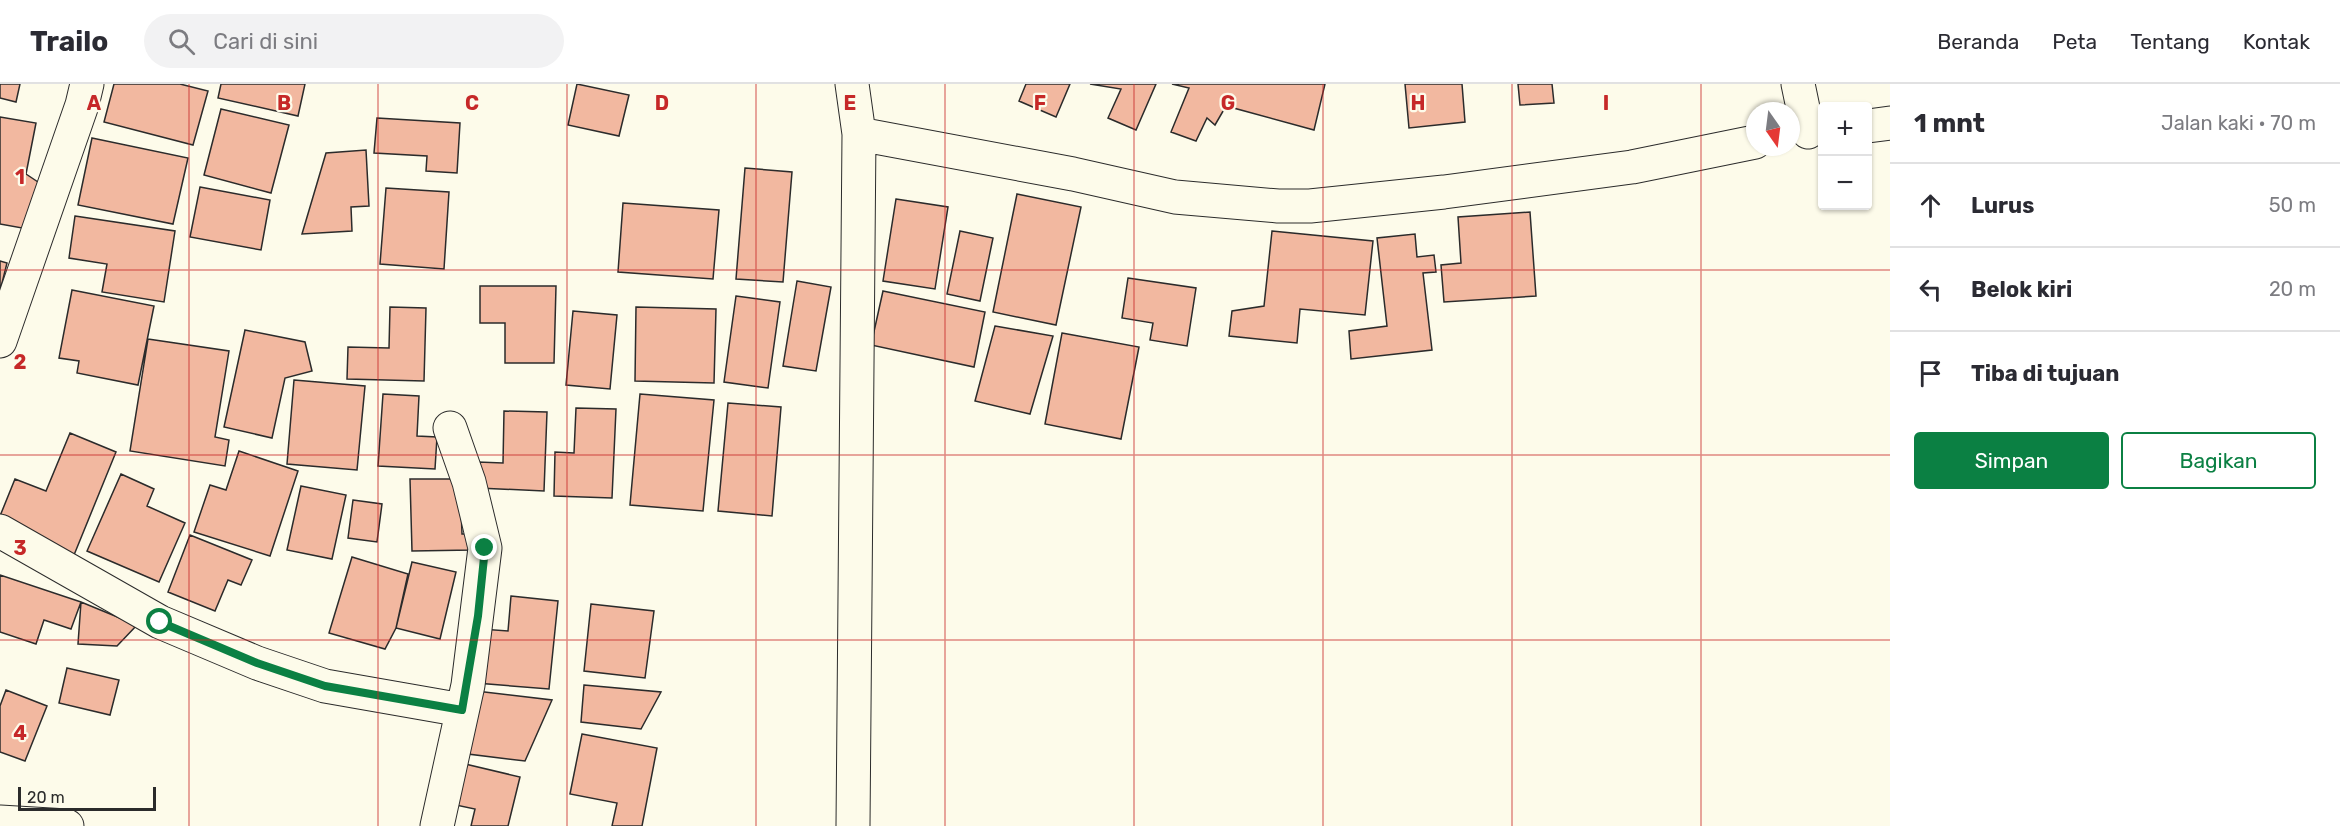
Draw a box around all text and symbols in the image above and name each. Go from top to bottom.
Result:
search box [144,14,564,68]
text: Trailo [30,25,108,58]
icon: search [165,25,198,58]
text: Cari di sini [213,28,318,55]
text: Beranda [1937,29,2019,54]
text: Peta [2052,29,2097,54]
text: Tentang [2130,29,2210,54]
text: Kontak [2243,29,2310,54]
text: A [87,91,102,115]
text: B [277,91,291,115]
text: C [465,91,479,115]
text: D [655,91,669,115]
text: E [844,91,856,115]
text: F [1034,91,1046,115]
text: G [1221,91,1235,115]
text: H [1411,91,1425,115]
text: I [1603,91,1609,115]
north arrow [1746,102,1800,156]
map controls [1818,102,1872,210]
button: + [1818,102,1872,156]
text: 1 mnt [1914,108,1985,139]
text: Jalan kaki · 70 m [2161,111,2316,135]
button: − [1818,156,1872,210]
text: 1 [15,165,25,189]
icon: ahead [1914,189,1947,222]
text: Lurus [1971,192,2034,219]
text: 50 m [2269,193,2316,217]
icon: left [1914,273,1947,306]
text: Belok kiri [1971,276,2072,303]
text: 20 m [2269,277,2316,301]
text: 2 [14,350,27,374]
icon: arrive [1914,357,1947,390]
text: Tiba di tujuan [1971,360,2119,387]
button: Simpan [1914,432,2109,489]
button: Bagikan [2121,432,2316,489]
route end [471,534,497,560]
text: 3 [13,536,27,560]
route start [146,608,172,634]
text: 4 [13,721,27,745]
scale bar [18,784,156,812]
text: 20 m [27,788,65,807]

